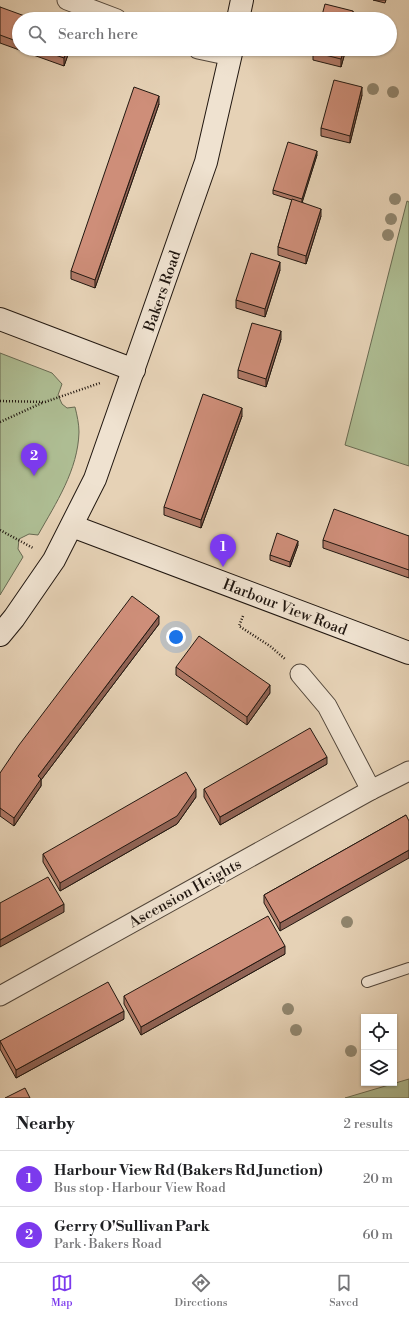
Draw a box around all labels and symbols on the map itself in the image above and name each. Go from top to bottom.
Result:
street label: Bakers Road [139,248,185,335]
pin: 2 [21,443,47,476]
pin: 1 [210,534,236,567]
street label: Harbour View Road [220,575,350,640]
your location [166,627,186,647]
street label: Ascension Heights [125,855,245,933]

